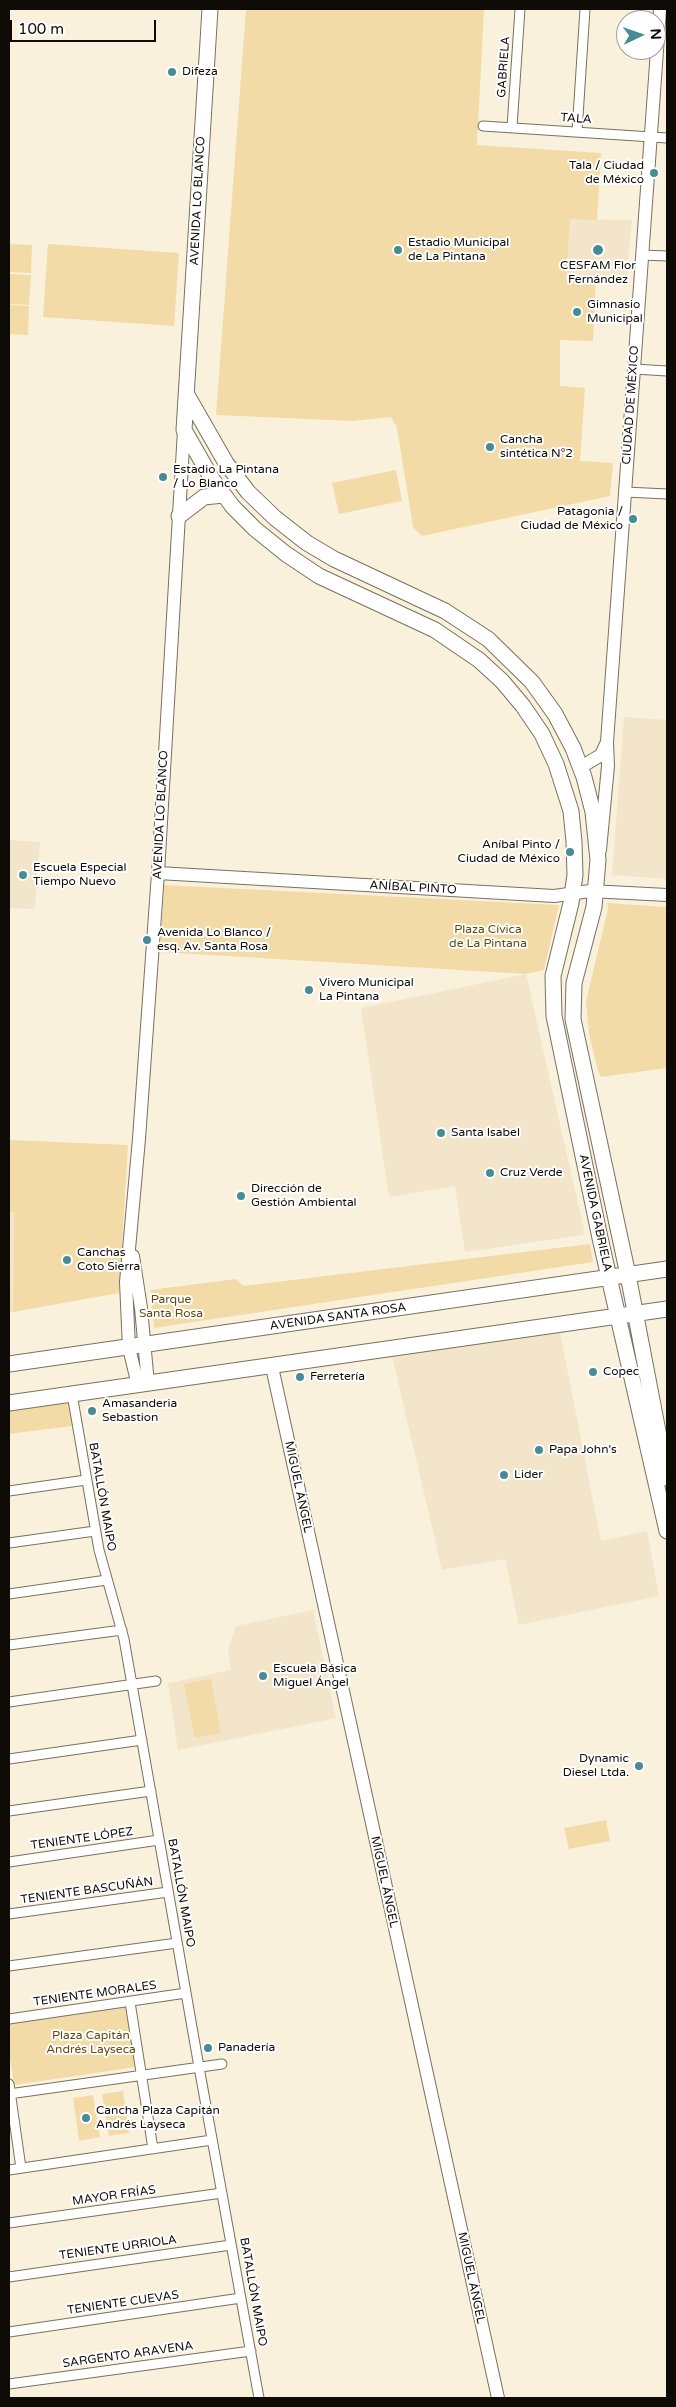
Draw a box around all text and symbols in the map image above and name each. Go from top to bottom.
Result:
scale bar [12,10,159,42]
north arrow [616,10,666,60]
text: 100 m [18,20,64,38]
text: N [647,28,664,40]
street label: GABRIELA [495,36,513,98]
place label: Difeza [182,65,218,79]
marker: Difeza [166,66,178,78]
street label: TALA [560,111,592,127]
street label: AVENIDA LO BLANCO [187,136,209,266]
place label: Tala / Ciudad de México [569,159,644,187]
marker: Tala / Ciudad de México [648,167,660,179]
place label: Estadio Municipal de La Pintana [408,236,509,264]
marker: CESFAM Flor Fernández [591,243,605,257]
marker: Estadio Municipal de La Pintana [392,244,404,256]
place label: CESFAM Flor Fernández [560,259,636,287]
place label: Gimnasio Municipal [587,298,643,326]
marker: Gimnasio Municipal [571,306,583,318]
street label: CIUDAD DE MÉXICO [620,345,642,465]
place label: Cancha sintética N°2 [500,433,573,461]
marker: Cancha sintética N°2 [484,441,496,453]
place label: Estadio La Pintana / Lo Blanco [173,463,279,491]
marker: Estadio La Pintana / Lo Blanco [157,471,169,483]
place label: Patagonia / Ciudad de México [521,505,623,533]
marker: Patagonia / Ciudad de México [627,513,639,525]
street label: AVENIDA LO BLANCO [150,750,172,880]
place label: Aníbal Pinto / Ciudad de México [458,838,560,866]
marker: Aníbal Pinto / Ciudad de México [564,846,576,858]
place label: Escuela Especial Tiempo Nuevo [33,861,127,889]
marker: Escuela Especial Tiempo Nuevo [17,869,29,881]
street label: ANÍBAL PINTO [369,879,457,897]
park label: Plaza Cívica de La Pintana [449,923,527,951]
place label: Avenida Lo Blanco / esq. Av. Santa Rosa [157,926,271,954]
marker: Avenida Lo Blanco / esq. Av. Santa Rosa [141,934,153,946]
place label: Vivero Municipal La Pintana [319,976,414,1004]
marker: Vivero Municipal La Pintana [303,984,315,996]
place label: Santa Isabel [451,1126,520,1140]
marker: Santa Isabel [435,1127,447,1139]
street label: AVENIDA GABRIELA [575,1153,615,1273]
place label: Cruz Verde [500,1166,562,1180]
marker: Cruz Verde [484,1167,496,1179]
place label: Dirección de Gestión Ambiental [251,1182,357,1210]
marker: Dirección de Gestión Ambiental [235,1190,247,1202]
place label: Canchas Coto Sierra [77,1246,140,1274]
marker: Canchas Coto Sierra [61,1254,73,1266]
park label: Parque Santa Rosa [139,1293,203,1321]
street label: AVENIDA SANTA ROSA [269,1300,407,1334]
place label: Copec [603,1365,639,1379]
marker: Copec [587,1366,599,1378]
place label: Ferretería [310,1370,365,1384]
marker: Ferretería [294,1371,306,1383]
place label: Amasanderia Sebastion [102,1397,177,1425]
marker: Amasanderia Sebastion [86,1405,98,1417]
street label: MIGUEL ÁNGEL [281,1440,315,1534]
street label: BATALLÓN MAIPO [85,1442,119,1552]
place label: Papa John's [549,1443,617,1457]
marker: Papa John's [533,1444,545,1456]
place label: Lider [514,1468,543,1482]
marker: Lider [498,1469,510,1481]
place label: Escuela Básica Miguel Ángel [273,1662,357,1690]
marker: Escuela Básica Miguel Ángel [257,1670,269,1682]
place label: Dynamic Diesel Ltda. [563,1752,629,1780]
marker: Dynamic Diesel Ltda. [633,1760,645,1772]
street label: TENIENTE LÓPEZ [30,1825,134,1853]
street label: MIGUEL ÁNGEL [367,1835,401,1929]
street label: BATALLÓN MAIPO [164,1838,198,1948]
street label: TENIENTE BASCUÑÁN [20,1875,154,1907]
street label: TENIENTE MORALES [33,1978,157,2010]
park label: Plaza Capitán Andrés Layseca [46,2029,136,2057]
place label: Panadería [218,2041,275,2055]
marker: Panadería [202,2042,214,2054]
place label: Cancha Plaza Capitán Andrés Layseca [96,2104,220,2132]
marker: Cancha Plaza Capitán Andrés Layseca [80,2112,92,2124]
street label: MAYOR FRÍAS [71,2183,157,2209]
street label: MIGUEL ÁNGEL [454,2231,488,2325]
street label: TENIENTE URRIOLA [58,2233,178,2263]
street label: BATALLÓN MAIPO [236,2237,270,2347]
street label: TENIENTE CUEVAS [66,2288,180,2318]
street label: SARGENTO ARAVENA [62,2339,194,2371]

